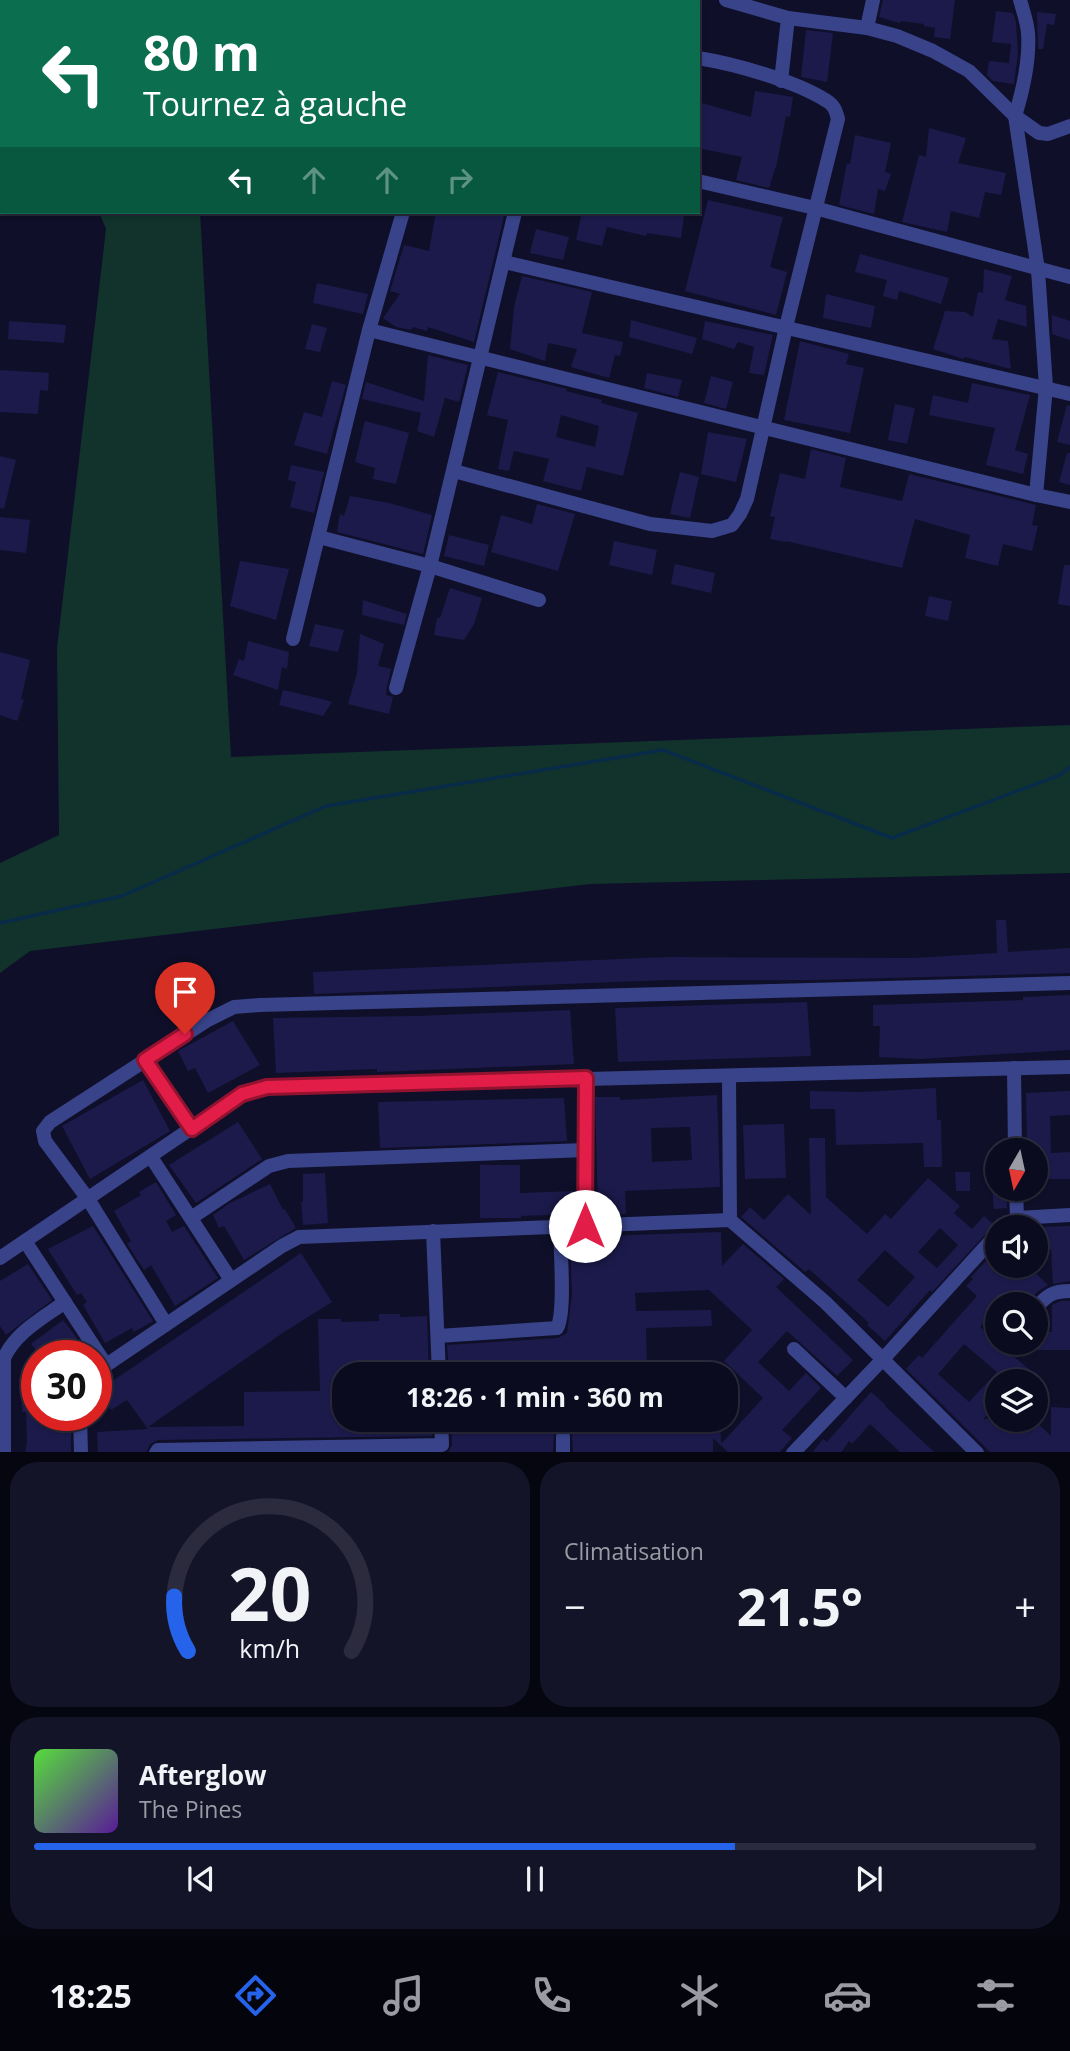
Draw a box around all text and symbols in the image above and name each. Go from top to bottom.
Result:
text: 80 m [143,19,260,85]
icon: left [28,28,119,119]
text: Tournez à gauche [143,82,407,125]
icon: left [222,161,260,199]
icon: ahead [295,161,333,199]
icon: ahead [368,161,406,199]
icon: right [441,161,479,199]
pin [155,962,215,1034]
icon: arrive [166,973,204,1011]
north arrow [985,1138,1048,1200]
map controls [985,1138,1048,1432]
position arrow [548,1189,622,1263]
button: sound [985,1215,1048,1278]
button: search [985,1292,1048,1355]
speed limit sign: 30 [21,1340,112,1431]
button: layers [985,1369,1048,1432]
text: 18:26 · 1 min · 360 m [406,1379,664,1415]
text: Climatisation [564,1535,704,1567]
text: 20 [228,1543,312,1642]
text: 21.5° [737,1570,863,1641]
text: − [564,1580,586,1632]
text: + [1014,1580,1036,1632]
text: km/h [240,1630,300,1664]
text: Afterglow [139,1757,266,1793]
text: The Pines [139,1793,242,1825]
icon: previous [182,1860,220,1898]
icon: pause [516,1860,554,1898]
icon: next [850,1860,888,1898]
icon: directions [231,1971,280,2020]
icon: music [379,1971,428,2020]
icon: phone [527,1971,576,2020]
icon: climate [675,1971,724,2020]
icon: car [823,1971,872,2020]
icon: filters [971,1971,1020,2020]
text: 18:25 [50,1974,132,2017]

